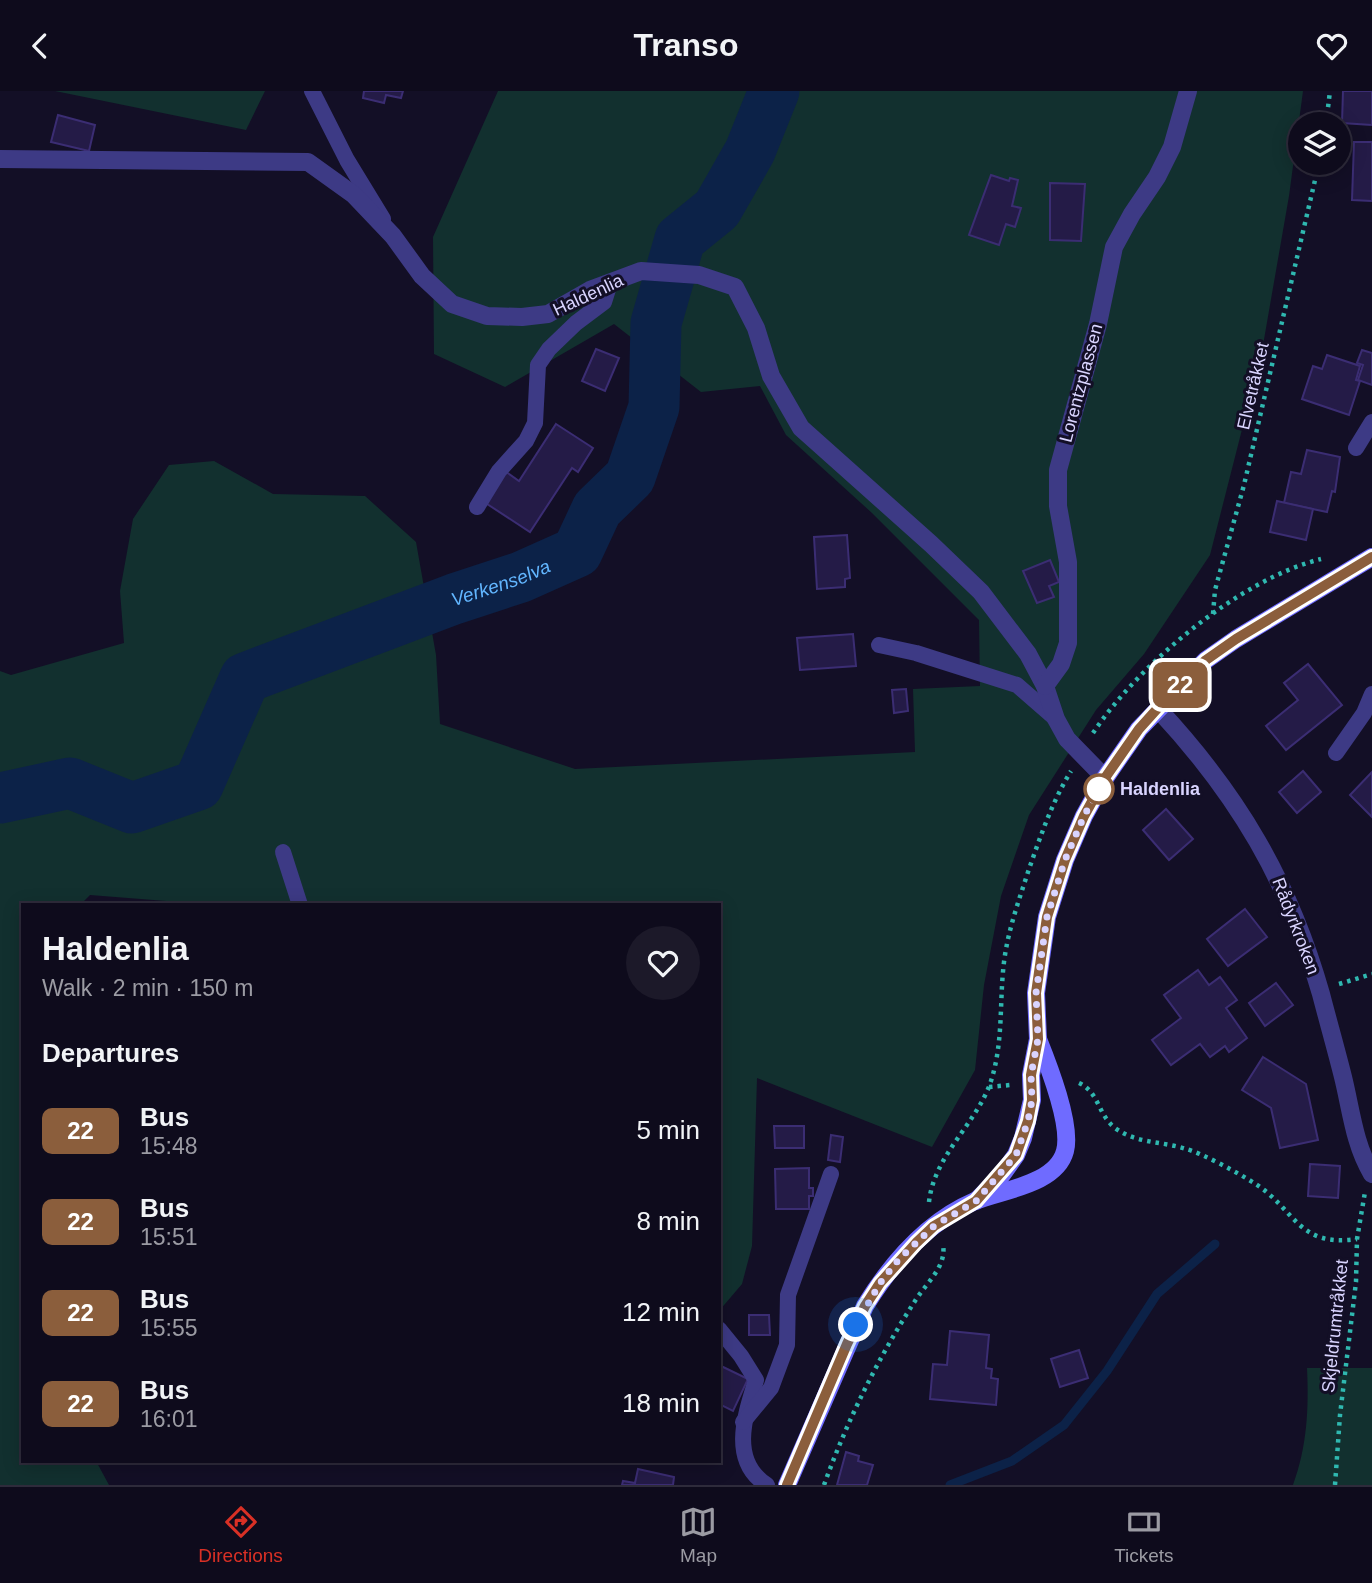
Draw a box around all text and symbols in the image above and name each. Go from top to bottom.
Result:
icon: back [21,27,59,65]
text: Transo [634,27,738,63]
icon: heart [1313,27,1351,65]
map controls [1288,112,1351,175]
button: layers [1288,112,1351,175]
street label: Haldenlia [550,270,627,320]
street label: Lorentzplassen [1056,321,1106,445]
street label: Elvetråkket [1233,340,1273,432]
water label: Verkenselva [448,555,554,610]
line badge: 22 [1148,662,1212,708]
text: 22 [1167,671,1193,698]
marker: Haldenlia [1084,774,1114,804]
place label: Haldenlia [1120,779,1201,799]
street label: Rådyrkroken [1268,875,1324,977]
button: heart [626,926,700,1000]
text: Haldenlia [42,930,189,967]
text: Walk · 2 min · 150 m [42,975,253,1001]
text: Departures [42,1038,179,1068]
text: Bus [140,1102,189,1132]
text: 5 min [636,1115,700,1145]
text: 22 [67,1117,94,1144]
text: 15:48 [140,1133,198,1159]
text: Bus [140,1193,189,1223]
text: 8 min [636,1206,700,1236]
text: 22 [67,1208,94,1235]
text: 15:51 [140,1224,198,1250]
street label: Skjeldrumtråkket [1318,1258,1352,1394]
text: Bus [140,1284,189,1314]
text: 12 min [622,1297,700,1327]
text: 22 [67,1299,94,1326]
your location [838,1307,873,1342]
text: 15:55 [140,1315,198,1341]
text: Bus [140,1375,189,1405]
text: 18 min [622,1388,700,1418]
text: 22 [67,1390,94,1417]
text: 16:01 [140,1406,198,1432]
tab: Directions [198,1503,283,1567]
tab: Map [679,1503,717,1567]
tab: Tickets [1114,1503,1174,1567]

